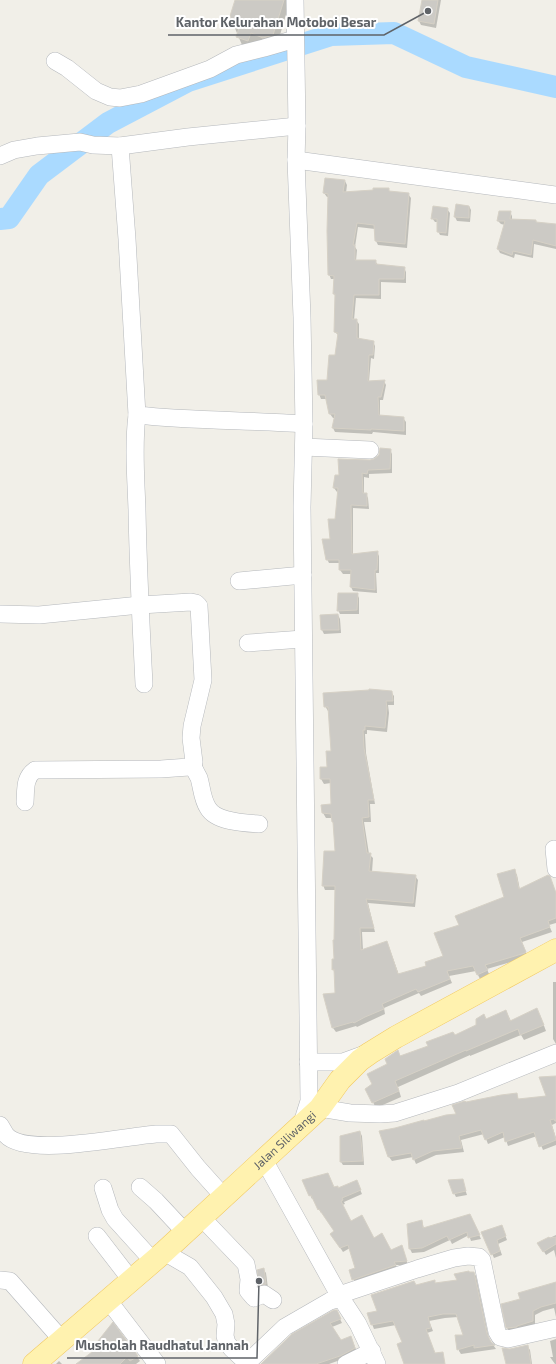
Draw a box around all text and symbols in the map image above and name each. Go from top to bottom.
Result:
callout: Kantor Kelurahan Motoboi Besar [168,10,384,35]
text: Kantor Kelurahan Motoboi Besar [176,14,377,30]
street label: Jalan Siliwangi [250,1107,318,1172]
callout: Musholah Raudhatul Jannah [67,1333,257,1358]
text: Musholah Raudhatul Jannah [75,1337,249,1353]

